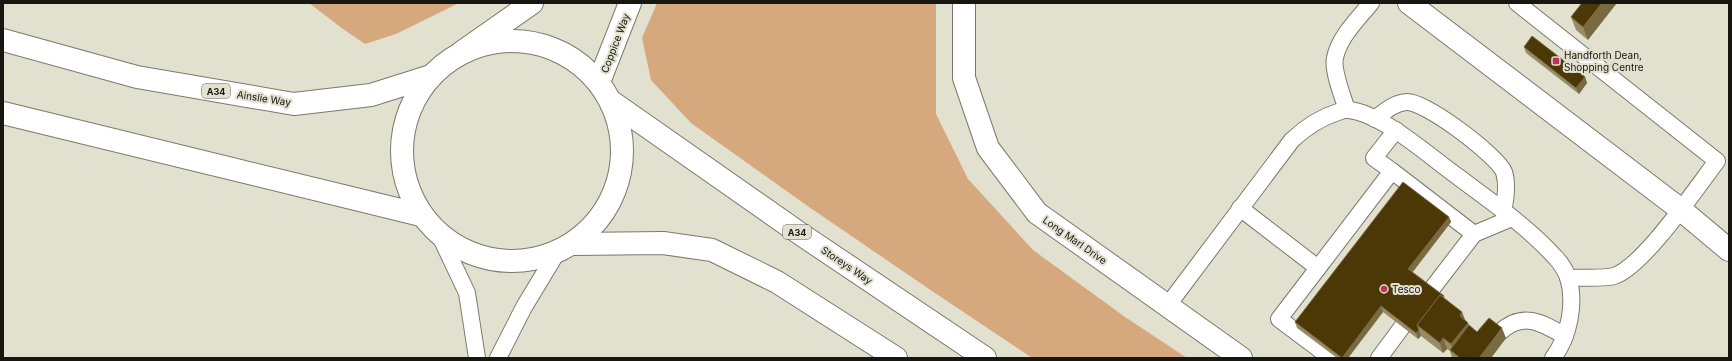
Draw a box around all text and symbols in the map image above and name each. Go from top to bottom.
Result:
street label: Coppice Way [598,11,632,74]
place label: Handforth Dean, Shopping Centre [1564,49,1644,73]
marker: Handforth Dean, Shopping Centre [1551,56,1561,66]
road number: A34 [202,84,230,98]
street label: Ainslie Way [236,88,292,108]
street label: Long Marl Drive [1041,214,1109,267]
road number: A34 [783,225,811,239]
street label: Storeys Way [819,244,875,287]
place label: Tesco [1392,283,1421,295]
marker: Tesco [1379,284,1389,294]

